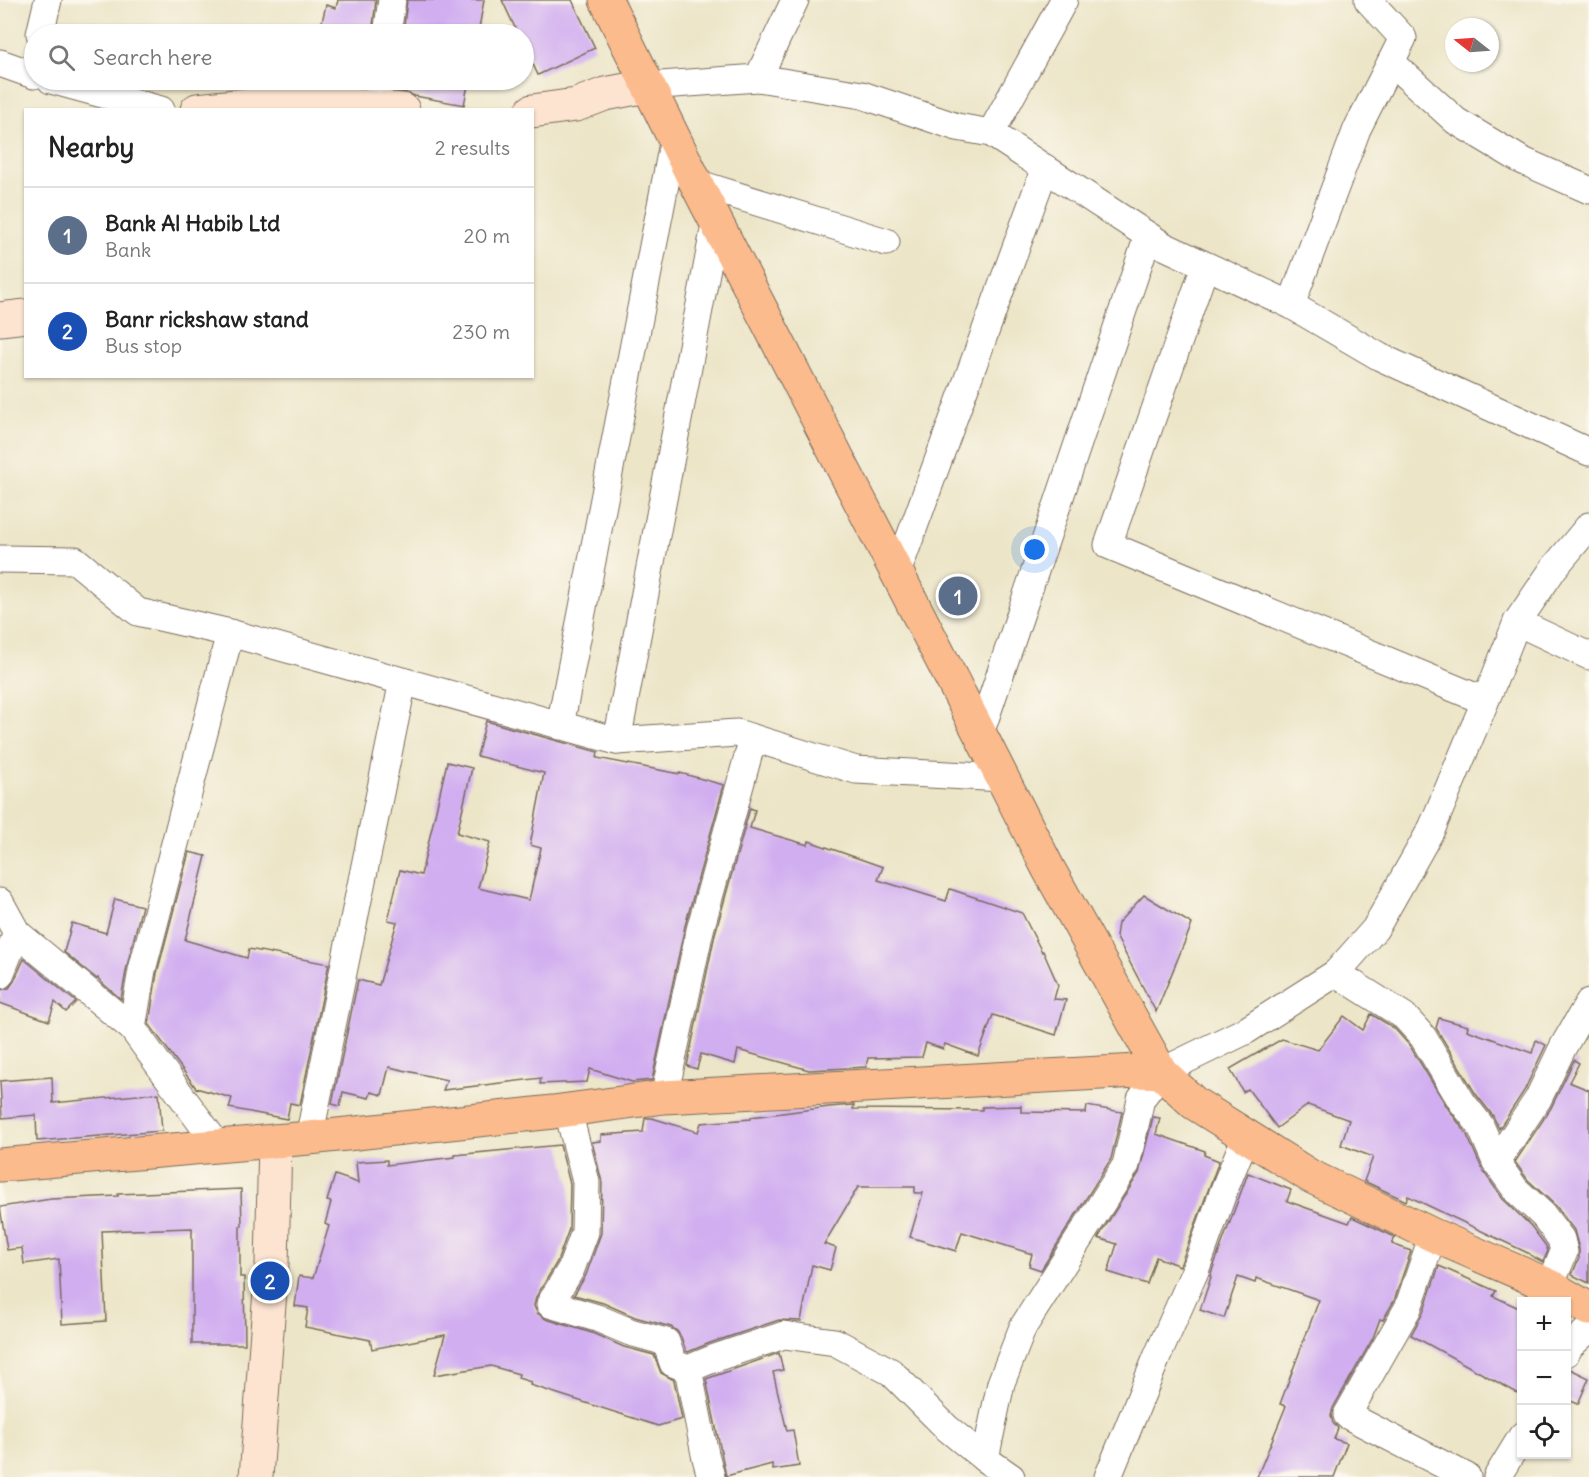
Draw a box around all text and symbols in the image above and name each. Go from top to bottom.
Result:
north arrow [1445,18,1499,72]
search box [24,24,534,90]
icon: search [45,41,78,74]
text: Search here [93,43,212,71]
text: Nearby [48,131,134,164]
text: 2 results [435,135,510,160]
text: Bank Al Habib Ltd [105,209,280,237]
text: 1 [64,223,71,248]
text: 20 m [464,223,510,248]
text: Bank [105,237,151,262]
text: Banr rickshaw stand [105,305,309,333]
text: 2 [62,319,73,344]
text: 230 m [452,319,510,344]
text: Bus stop [105,333,182,358]
your location [1020,535,1049,564]
pin: 1 [938,574,978,618]
pin: 2 [250,1258,290,1304]
map controls [1517,1297,1571,1459]
button: + [1517,1297,1571,1351]
button: − [1517,1351,1571,1405]
button: locate [1517,1405,1571,1459]

